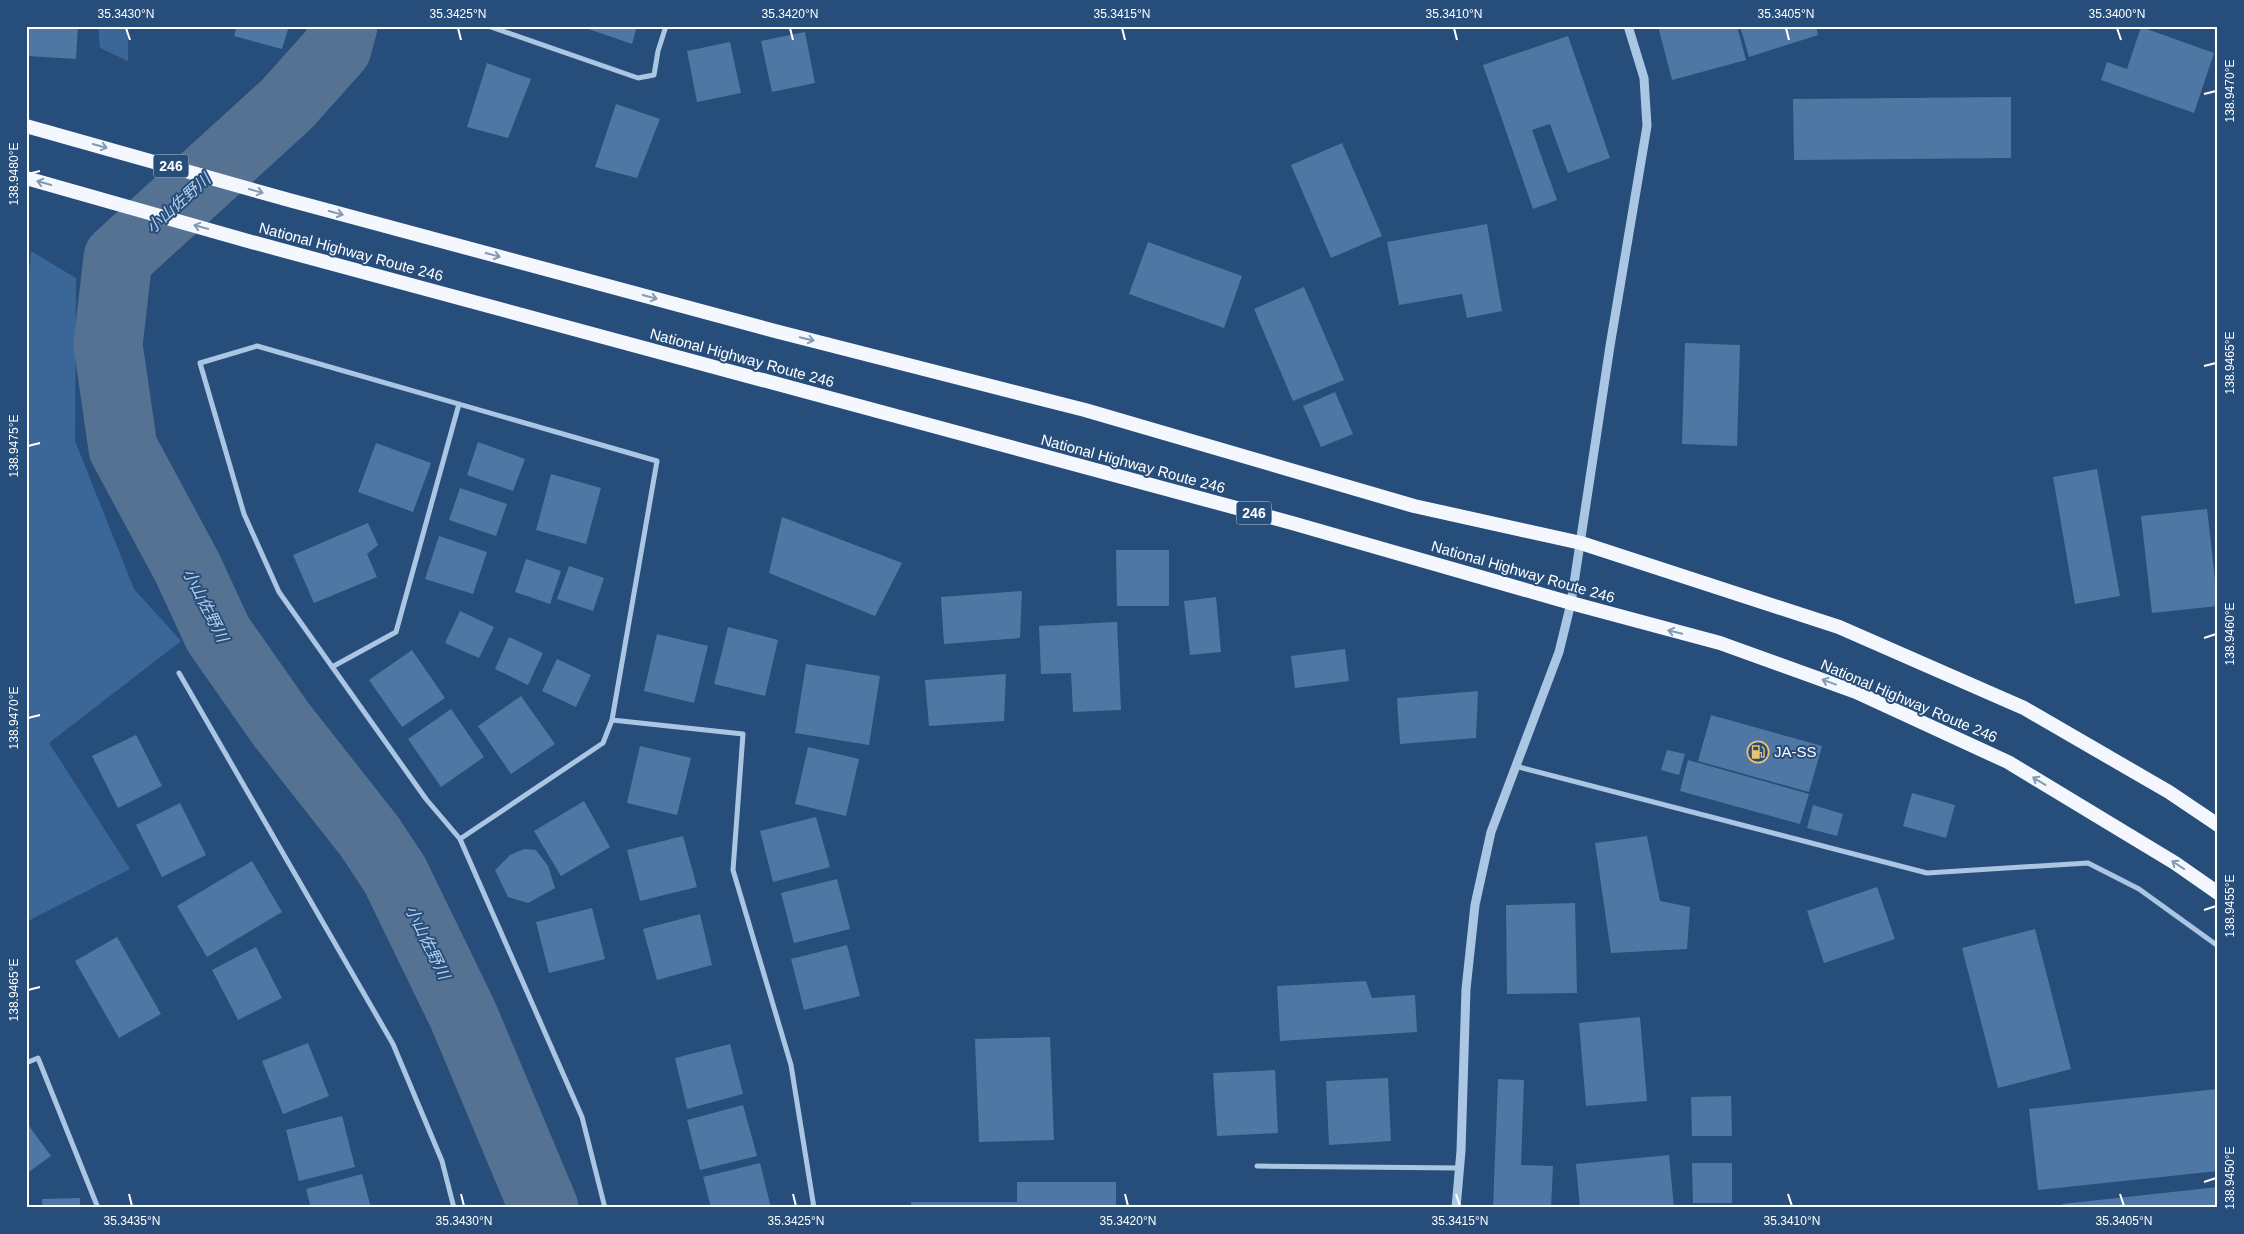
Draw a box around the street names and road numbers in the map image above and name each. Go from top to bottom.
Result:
road number: 246 [154,154,188,178]
street label: National Highway Route 246 [257,219,445,284]
street label: National Highway Route 246 [648,325,836,390]
street label: National Highway Route 246 [1039,431,1227,496]
road number: 246 [1236,502,1272,524]
street label: National Highway Route 246 [1429,537,1617,606]
street label: National Highway Route 246 [1818,656,2000,746]

